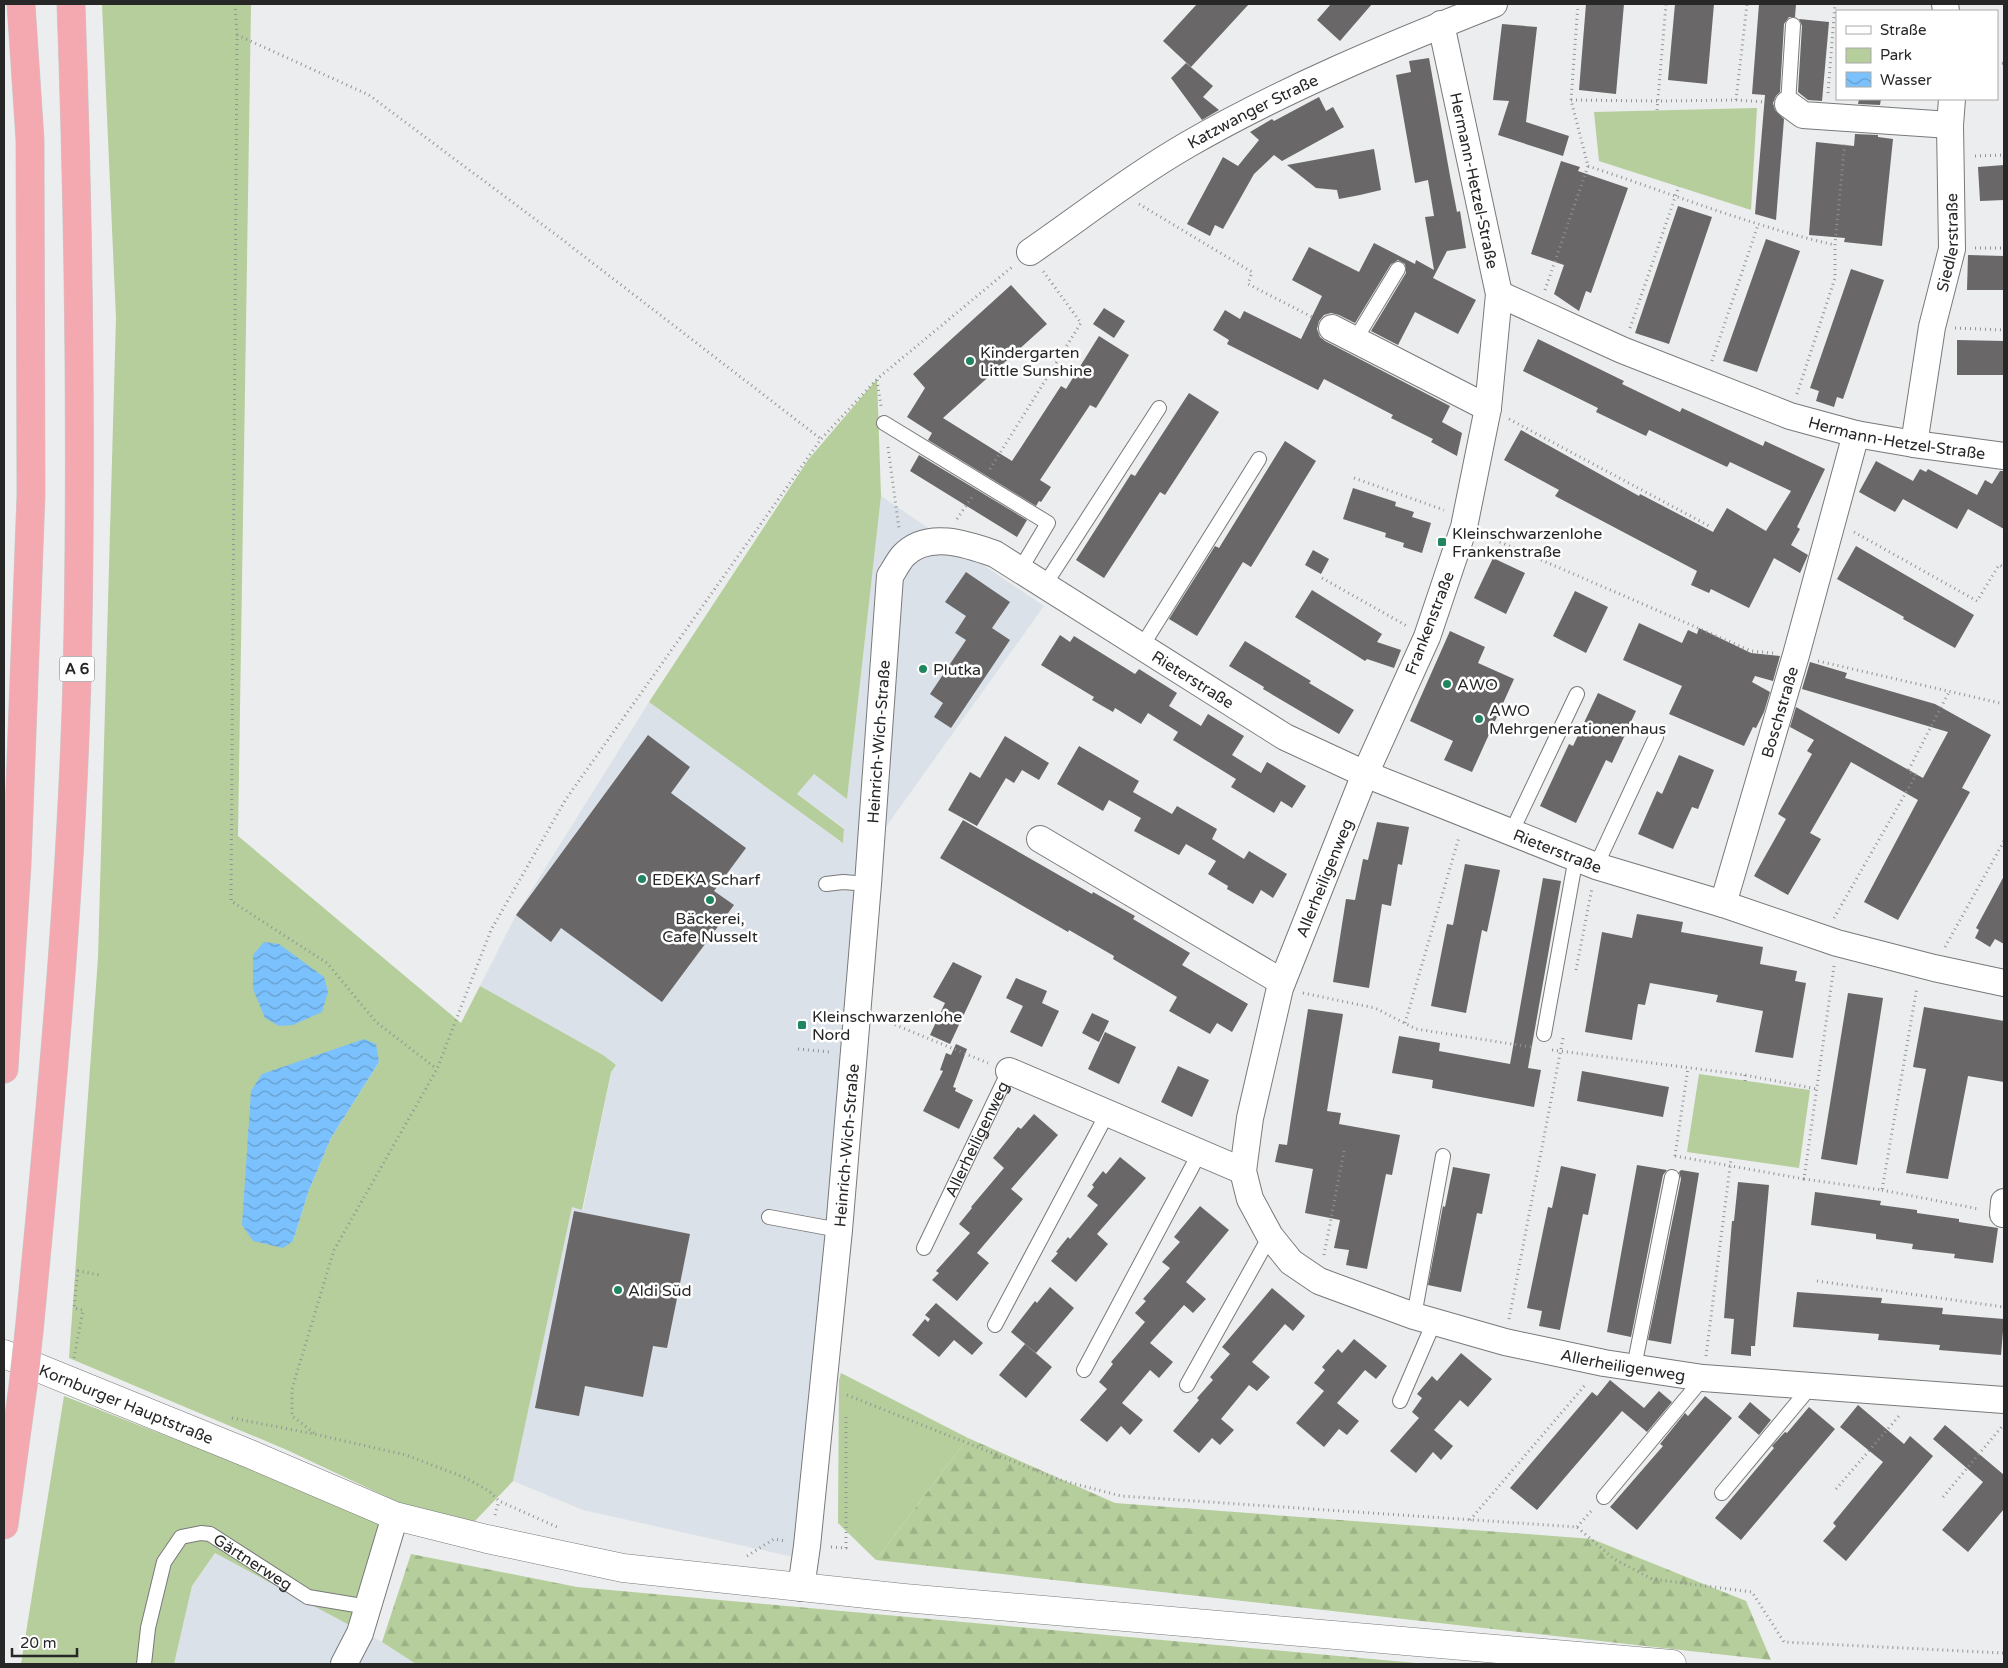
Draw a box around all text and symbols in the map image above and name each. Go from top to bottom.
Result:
legend [1836,10,1998,100]
text: Straße [1880,21,1926,39]
text: Park [1880,46,1912,64]
street label: Katzwanger Straße [1184,70,1321,154]
text: Wasser [1880,71,1932,89]
street label: Hermann-Hetzel-Straße [1445,91,1502,271]
street label: Siedlerstraße [1932,193,1963,294]
place label: Kindergarten Little Sunshine [980,343,1092,381]
marker: Kindergarten Little Sunshine [964,355,976,367]
street label: Hermann-Hetzel-Straße [1806,412,1987,464]
place label: Kleinschwarzenlohe Frankenstraße [1452,524,1602,562]
marker: Kleinschwarzenlohe Frankenstraße [1436,536,1448,548]
street label: Frankenstraße [1401,569,1459,678]
street label: Rieterstraße [1148,647,1237,713]
road number: A 6 [60,656,94,682]
street label: Heinrich-Wich-Straße [863,659,895,824]
place label: Plutka [933,660,981,680]
marker: Plutka [917,663,929,675]
street label: Boschstraße [1757,664,1803,760]
place label: AWO [1457,675,1498,695]
marker: AWO [1441,678,1453,690]
place label: AWO Mehrgenerationenhaus [1489,701,1666,739]
marker: AWO Mehrgenerationenhaus [1473,713,1485,725]
street label: Allerheiligenweg [1292,816,1358,941]
street label: Rieterstraße [1510,825,1604,878]
place label: EDEKA Scharf [652,870,761,890]
marker: EDEKA Scharf [636,873,648,885]
marker: Bäckerei, Cafe Nusselt [704,894,716,906]
place label: Bäckerei, Cafe Nusselt [662,909,758,947]
place label: Kleinschwarzenlohe Nord [812,1007,962,1045]
marker: Kleinschwarzenlohe Nord [796,1019,808,1031]
street label: Heinrich-Wich-Straße [830,1063,864,1228]
street label: Allerheiligenweg [941,1078,1014,1201]
place label: Aldi Süd [628,1281,692,1301]
marker: Aldi Süd [612,1284,624,1296]
street label: Allerheiligenweg [1559,1345,1687,1386]
street label: Kornburger Hauptstraße [36,1360,216,1449]
street label: Gärtnerweg [209,1530,296,1595]
scale bar [12,1626,78,1658]
text: 20 m [20,1634,57,1652]

